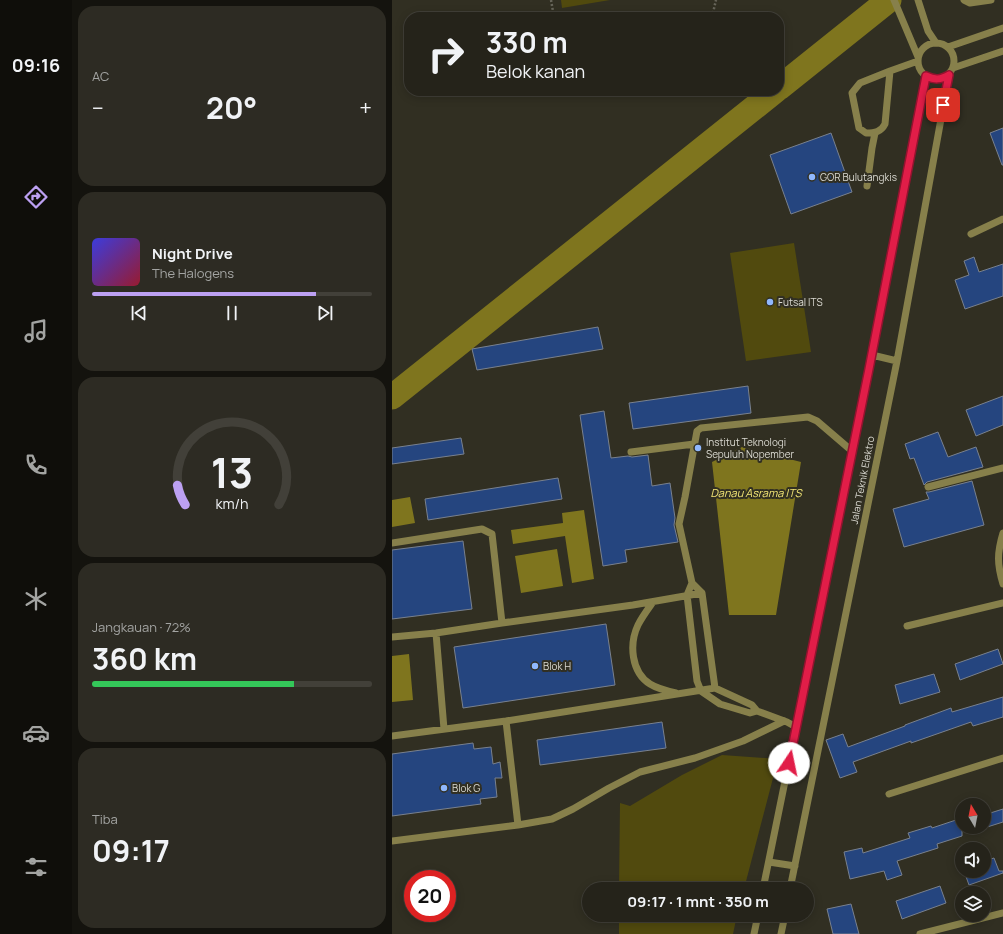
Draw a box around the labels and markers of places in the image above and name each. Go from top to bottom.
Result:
pin [926,88,960,122]
place label: GOR Bulutangkis [820,170,897,184]
marker: GOR Bulutangkis [807,172,817,182]
place label: Futsal ITS [778,295,823,309]
marker: Futsal ITS [765,297,775,307]
place label: Institut Teknologi Sepuluh Nopember [706,435,795,461]
marker: Institut Teknologi Sepuluh Nopember [693,443,703,453]
place label: Blok H [543,659,571,673]
marker: Blok H [530,661,540,671]
place label: Blok G [452,781,480,795]
marker: Blok G [439,783,449,793]

